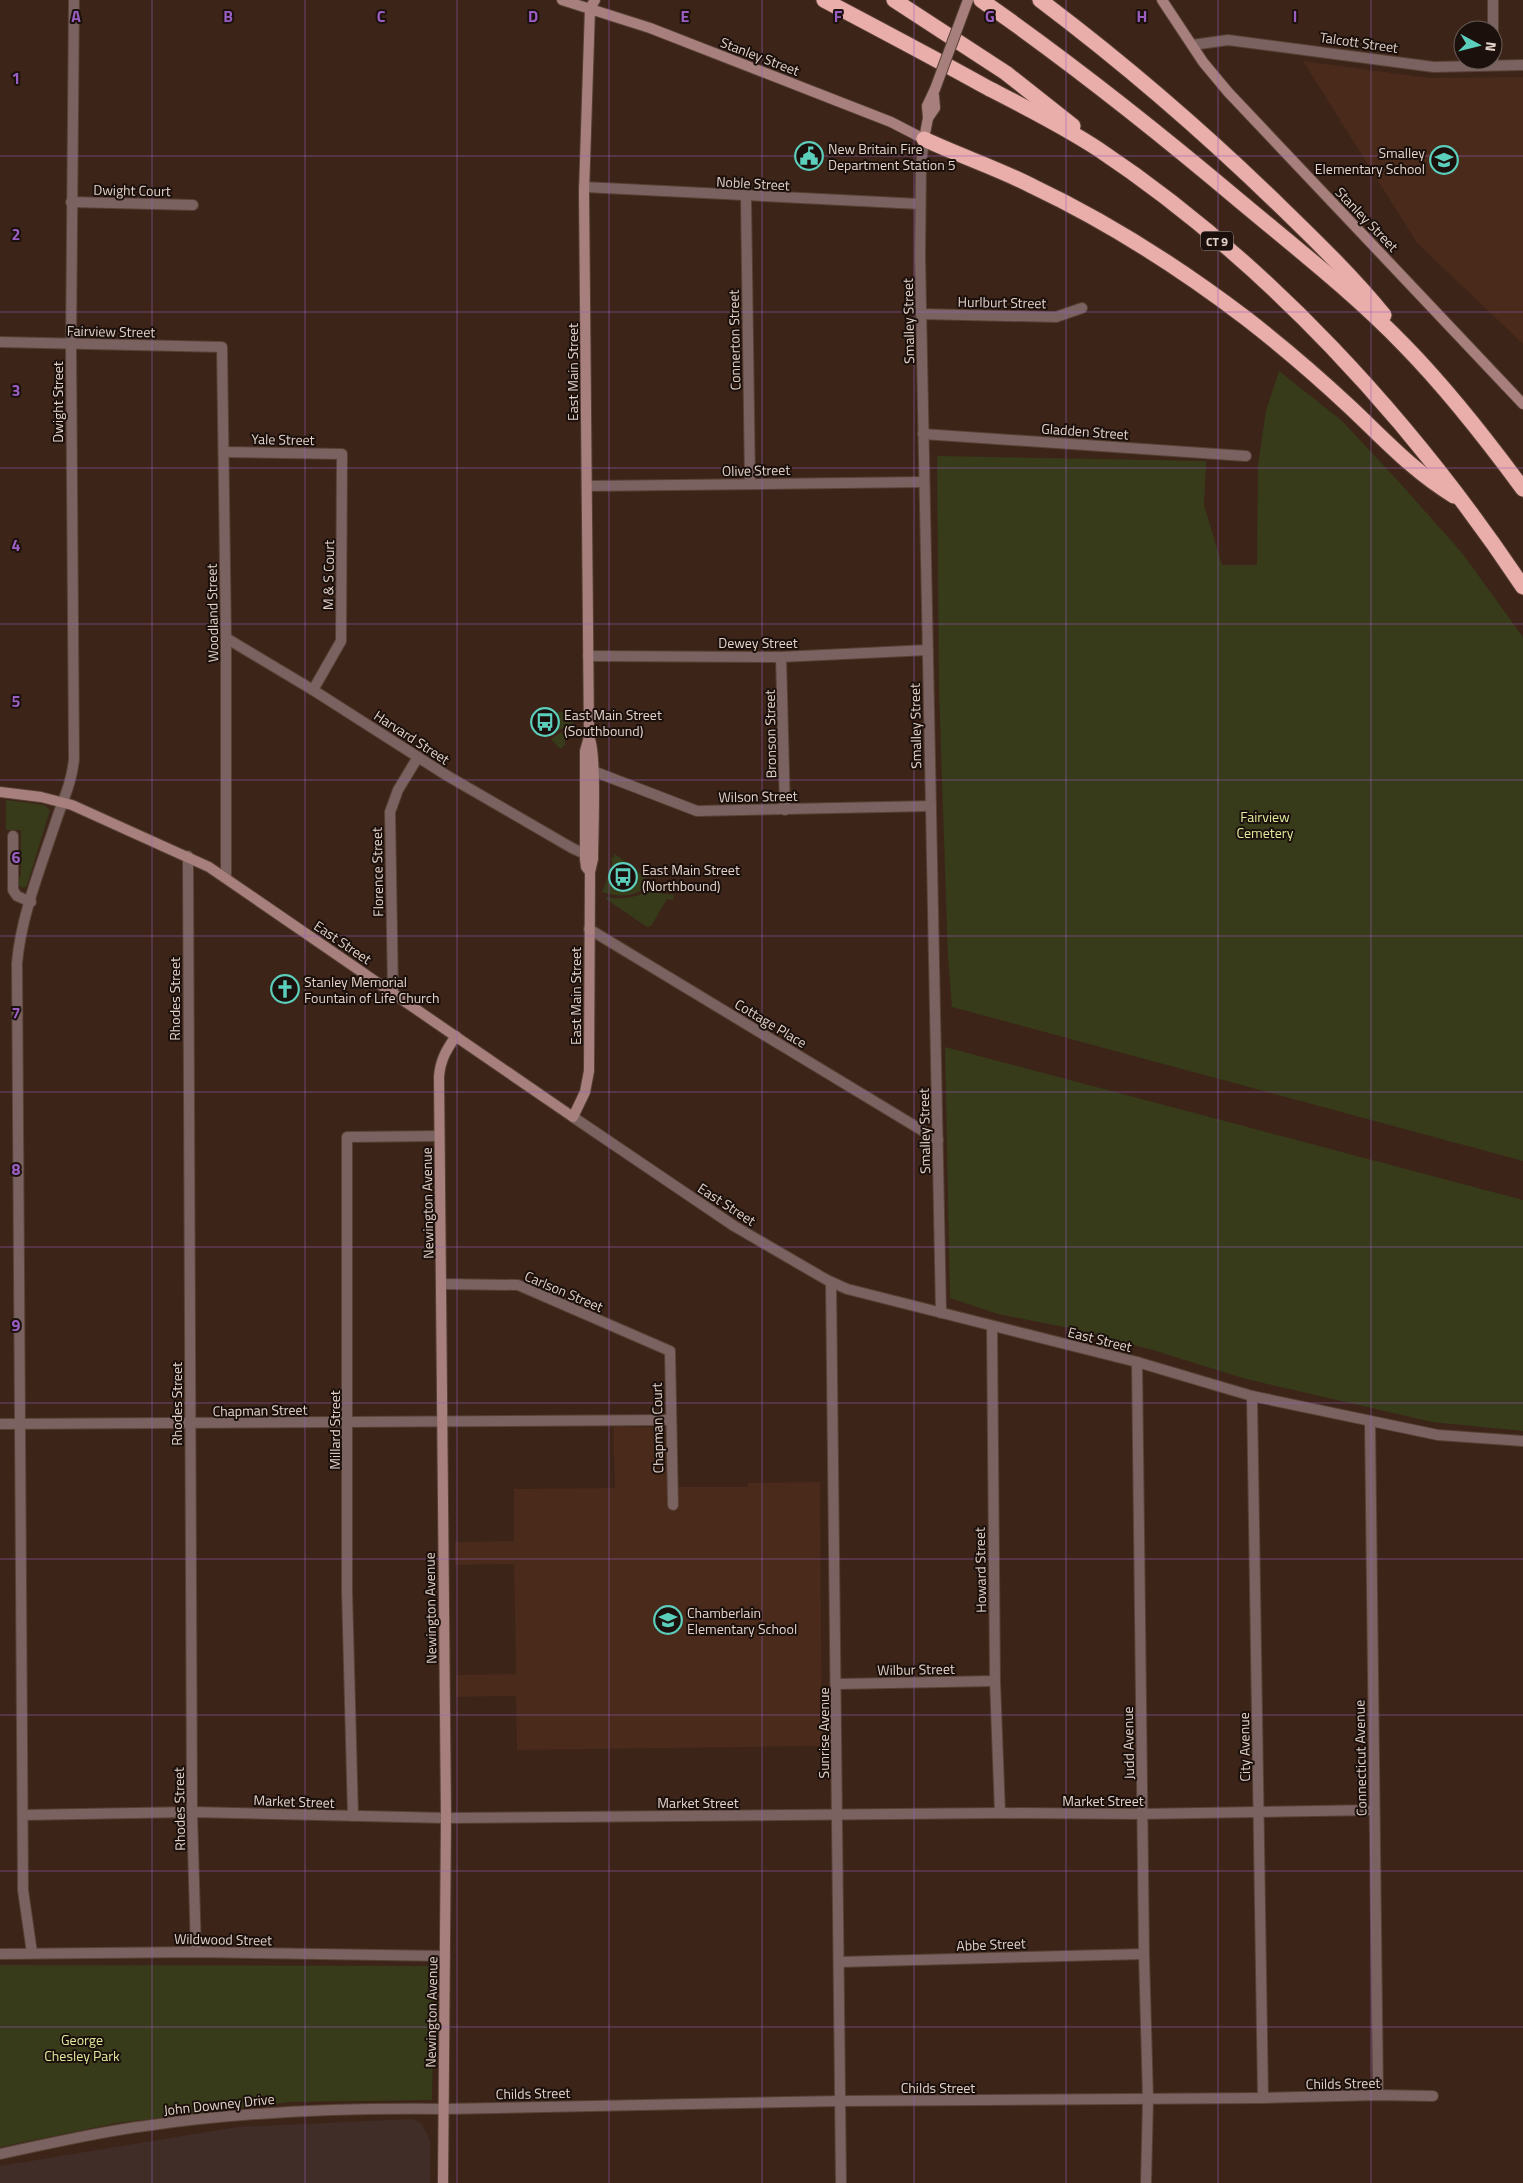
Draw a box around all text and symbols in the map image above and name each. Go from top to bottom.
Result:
text: A [71,4,81,28]
text: B [223,4,233,28]
text: C [377,4,386,28]
text: D [528,4,538,28]
text: E [681,4,690,28]
text: F [834,4,843,28]
text: G [985,4,995,28]
text: H [1137,4,1147,28]
text: I [1293,4,1297,28]
north arrow [1453,20,1503,70]
street label: Talcott Street [1319,26,1400,58]
street label: Stanley Street [717,31,803,81]
text: N [1480,41,1502,53]
text: 1 [12,66,20,90]
place label: New Britain Fire Department Station 5 [828,138,956,175]
public building icon: New Britain Fire Department Station 5 [794,141,824,171]
place label: Smalley Elementary School [1315,142,1425,179]
school or university icon: Smalley Elementary School [1429,145,1459,175]
street label: Noble Street [716,171,790,195]
street label: Dwight Court [93,179,171,201]
street label: Stanley Street [1331,182,1403,256]
text: 2 [12,222,20,246]
road number: CT 9 [1201,232,1233,250]
street label: Smalley Street [897,278,919,364]
street label: Connerton Street [723,289,745,391]
street label: Hurlburt Street [957,291,1047,313]
street label: Fairview Street [67,320,155,342]
street label: East Main Street [562,323,583,421]
street label: Dwight Street [47,361,68,443]
text: 3 [12,378,20,402]
street label: Gladden Street [1041,417,1129,445]
street label: Yale Street [251,428,315,450]
street label: Olive Street [722,459,790,481]
text: 4 [12,533,21,557]
street label: M & S Court [317,540,339,610]
street label: Woodland Street [201,563,223,663]
street label: Dewey Street [718,632,798,653]
street label: Smalley Street [904,683,926,769]
text: 5 [12,689,21,713]
street label: Bronson Street [759,689,781,779]
place label: East Main Street (Southbound) [564,704,662,741]
street label: Harvard Street [370,705,454,769]
bus stop icon: East Main Street (Southbound) [530,707,560,737]
street label: Wilson Street [718,785,798,807]
park label: Fairview Cemetery [1237,806,1294,843]
street label: Florence Street [366,827,388,917]
text: 6 [12,845,21,869]
place label: East Main Street (Northbound) [642,859,740,896]
bus stop icon: East Main Street (Northbound) [608,862,638,892]
street label: East Street [310,915,376,969]
street label: East Main Street [565,947,586,1045]
street label: Rhodes Street [164,957,185,1041]
place label: Stanley Memorial Fountain of Life Church [304,971,439,1008]
church icon: Stanley Memorial Fountain of Life Church [270,974,300,1004]
street label: Cottage Place [731,993,811,1053]
text: 7 [12,1001,20,1025]
street label: Smalley Street [913,1088,935,1174]
street label: Newington Avenue [416,1147,438,1259]
text: 8 [12,1157,21,1181]
street label: East Street [694,1177,760,1231]
street label: Carlson Street [522,1265,607,1317]
text: 9 [12,1313,21,1337]
street label: East Street [1066,1321,1134,1357]
street label: Rhodes Street [166,1362,187,1446]
street label: Chapman Court [646,1382,668,1474]
street label: Millard Street [324,1390,345,1470]
street label: Chapman Street [212,1399,308,1421]
street label: Howard Street [969,1527,991,1613]
street label: Newington Avenue [419,1552,441,1664]
place label: Chamberlain Elementary School [687,1602,797,1639]
school or university icon: Chamberlain Elementary School [653,1605,683,1635]
street label: Wilbur Street [877,1658,955,1680]
street label: Sunrise Avenue [813,1688,834,1778]
street label: Connecticut Avenue [1348,1700,1372,1816]
street label: Judd Avenue [1117,1706,1139,1780]
street label: City Avenue [1233,1712,1255,1782]
street label: Rhodes Street [168,1767,190,1851]
street label: Market Street [253,1789,335,1813]
street label: Market Street [1062,1790,1144,1811]
street label: Market Street [657,1792,739,1813]
street label: Wildwood Street [174,1928,272,1950]
street label: Abbe Street [956,1932,1026,1956]
street label: Newington Avenue [420,1956,442,2068]
park label: George Chesley Park [44,2029,120,2066]
street label: Childs Street [1306,2072,1381,2094]
street label: Childs Street [901,2077,975,2098]
street label: Childs Street [496,2082,571,2104]
street label: John Downey Drive [162,2088,276,2120]

